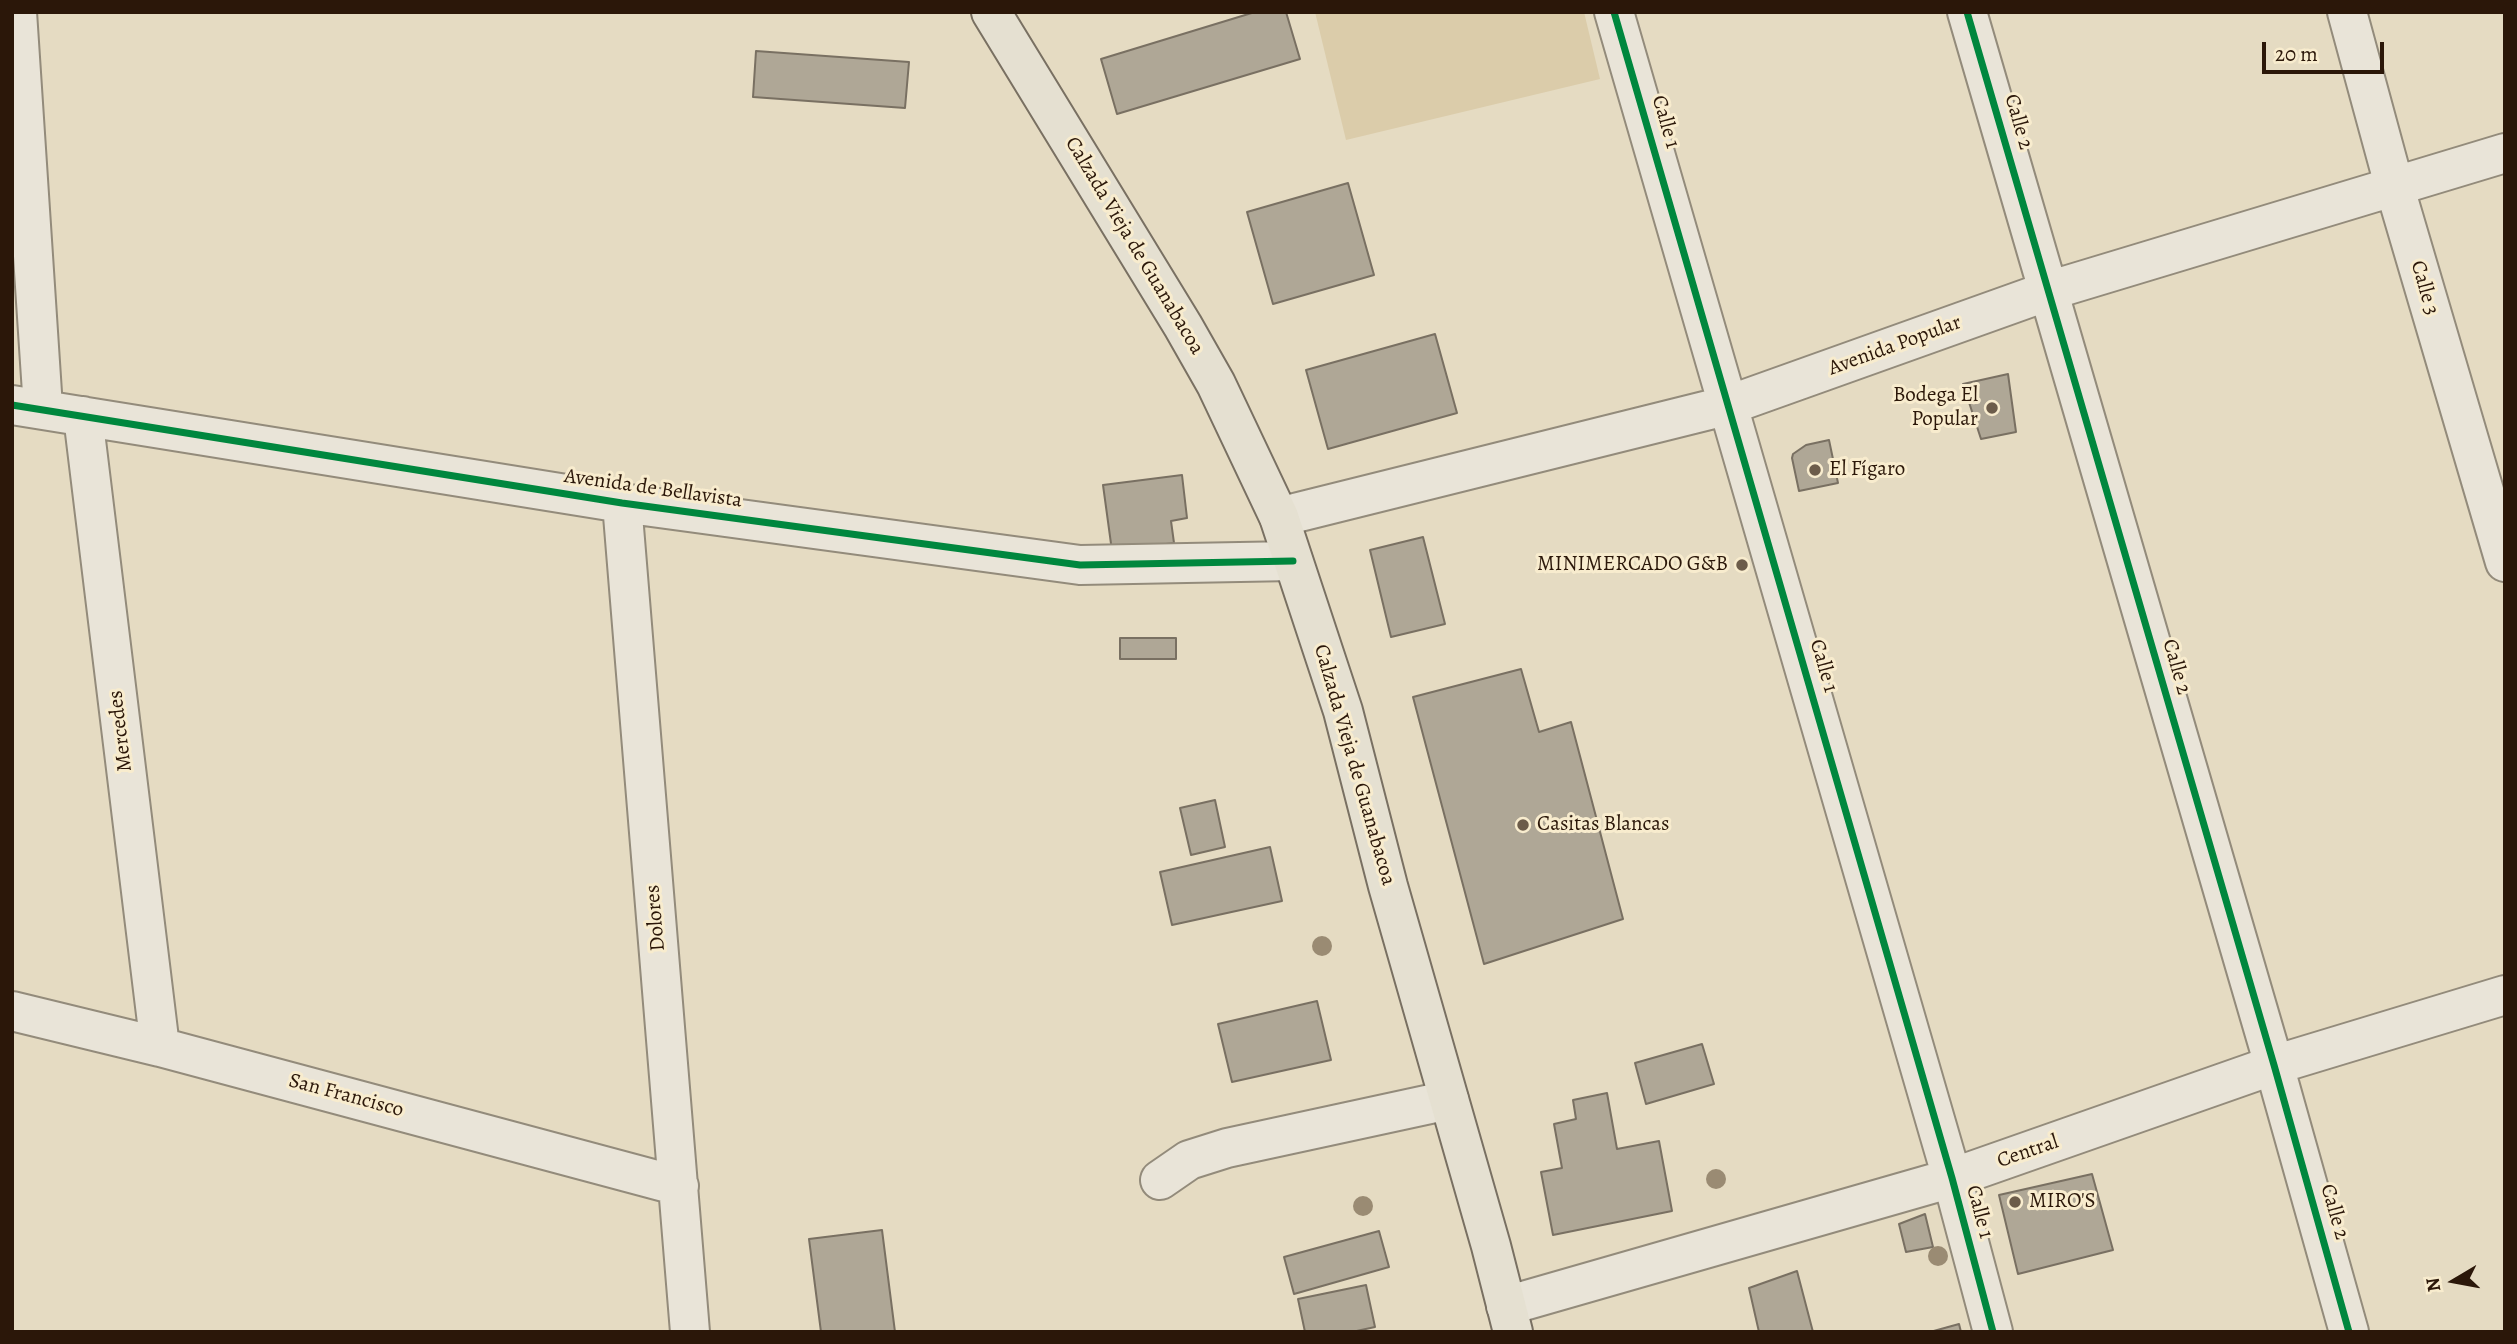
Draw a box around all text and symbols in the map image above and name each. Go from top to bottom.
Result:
scale bar [2265,28,2388,72]
text: 20 m [2275,40,2318,68]
street label: Calle 2 [1998,91,2038,153]
street label: Calle 1 [1645,93,1685,151]
street label: Calzada Vieja de Guanabacoa [1059,133,1209,359]
street label: Calle 3 [2404,258,2444,318]
street label: Avenida Popular [1825,310,1965,382]
place label: Bodega El Popular [1893,383,1978,433]
marker: Bodega El Popular [1984,400,2000,416]
place label: El Fígaro [1829,457,1905,483]
marker: El Fígaro [1807,462,1823,478]
street label: Avenida de Bellavista [562,464,744,514]
place label: MINIMERCADO G&B [1537,552,1728,578]
marker: MINIMERCADO G&B [1734,557,1750,573]
street label: Calle 2 [2156,636,2196,698]
street label: Calle 1 [1803,637,1843,695]
street label: Calzada Vieja de Guanabacoa [1308,642,1400,888]
street label: Mercedes [104,689,138,773]
place label: Casitas Blancas [1537,812,1669,838]
marker: Casitas Blancas [1515,817,1531,833]
street label: Dolores [641,884,671,952]
street label: San Francisco [286,1069,406,1123]
street label: Central [1994,1130,2062,1174]
street label: Calle 2 [2314,1181,2354,1243]
street label: Calle 1 [1960,1183,1998,1241]
place label: MIRO'S [2029,1189,2096,1215]
marker: MIRO'S [2007,1194,2023,1210]
north arrow [2419,1246,2489,1316]
text: N [2419,1276,2447,1294]

